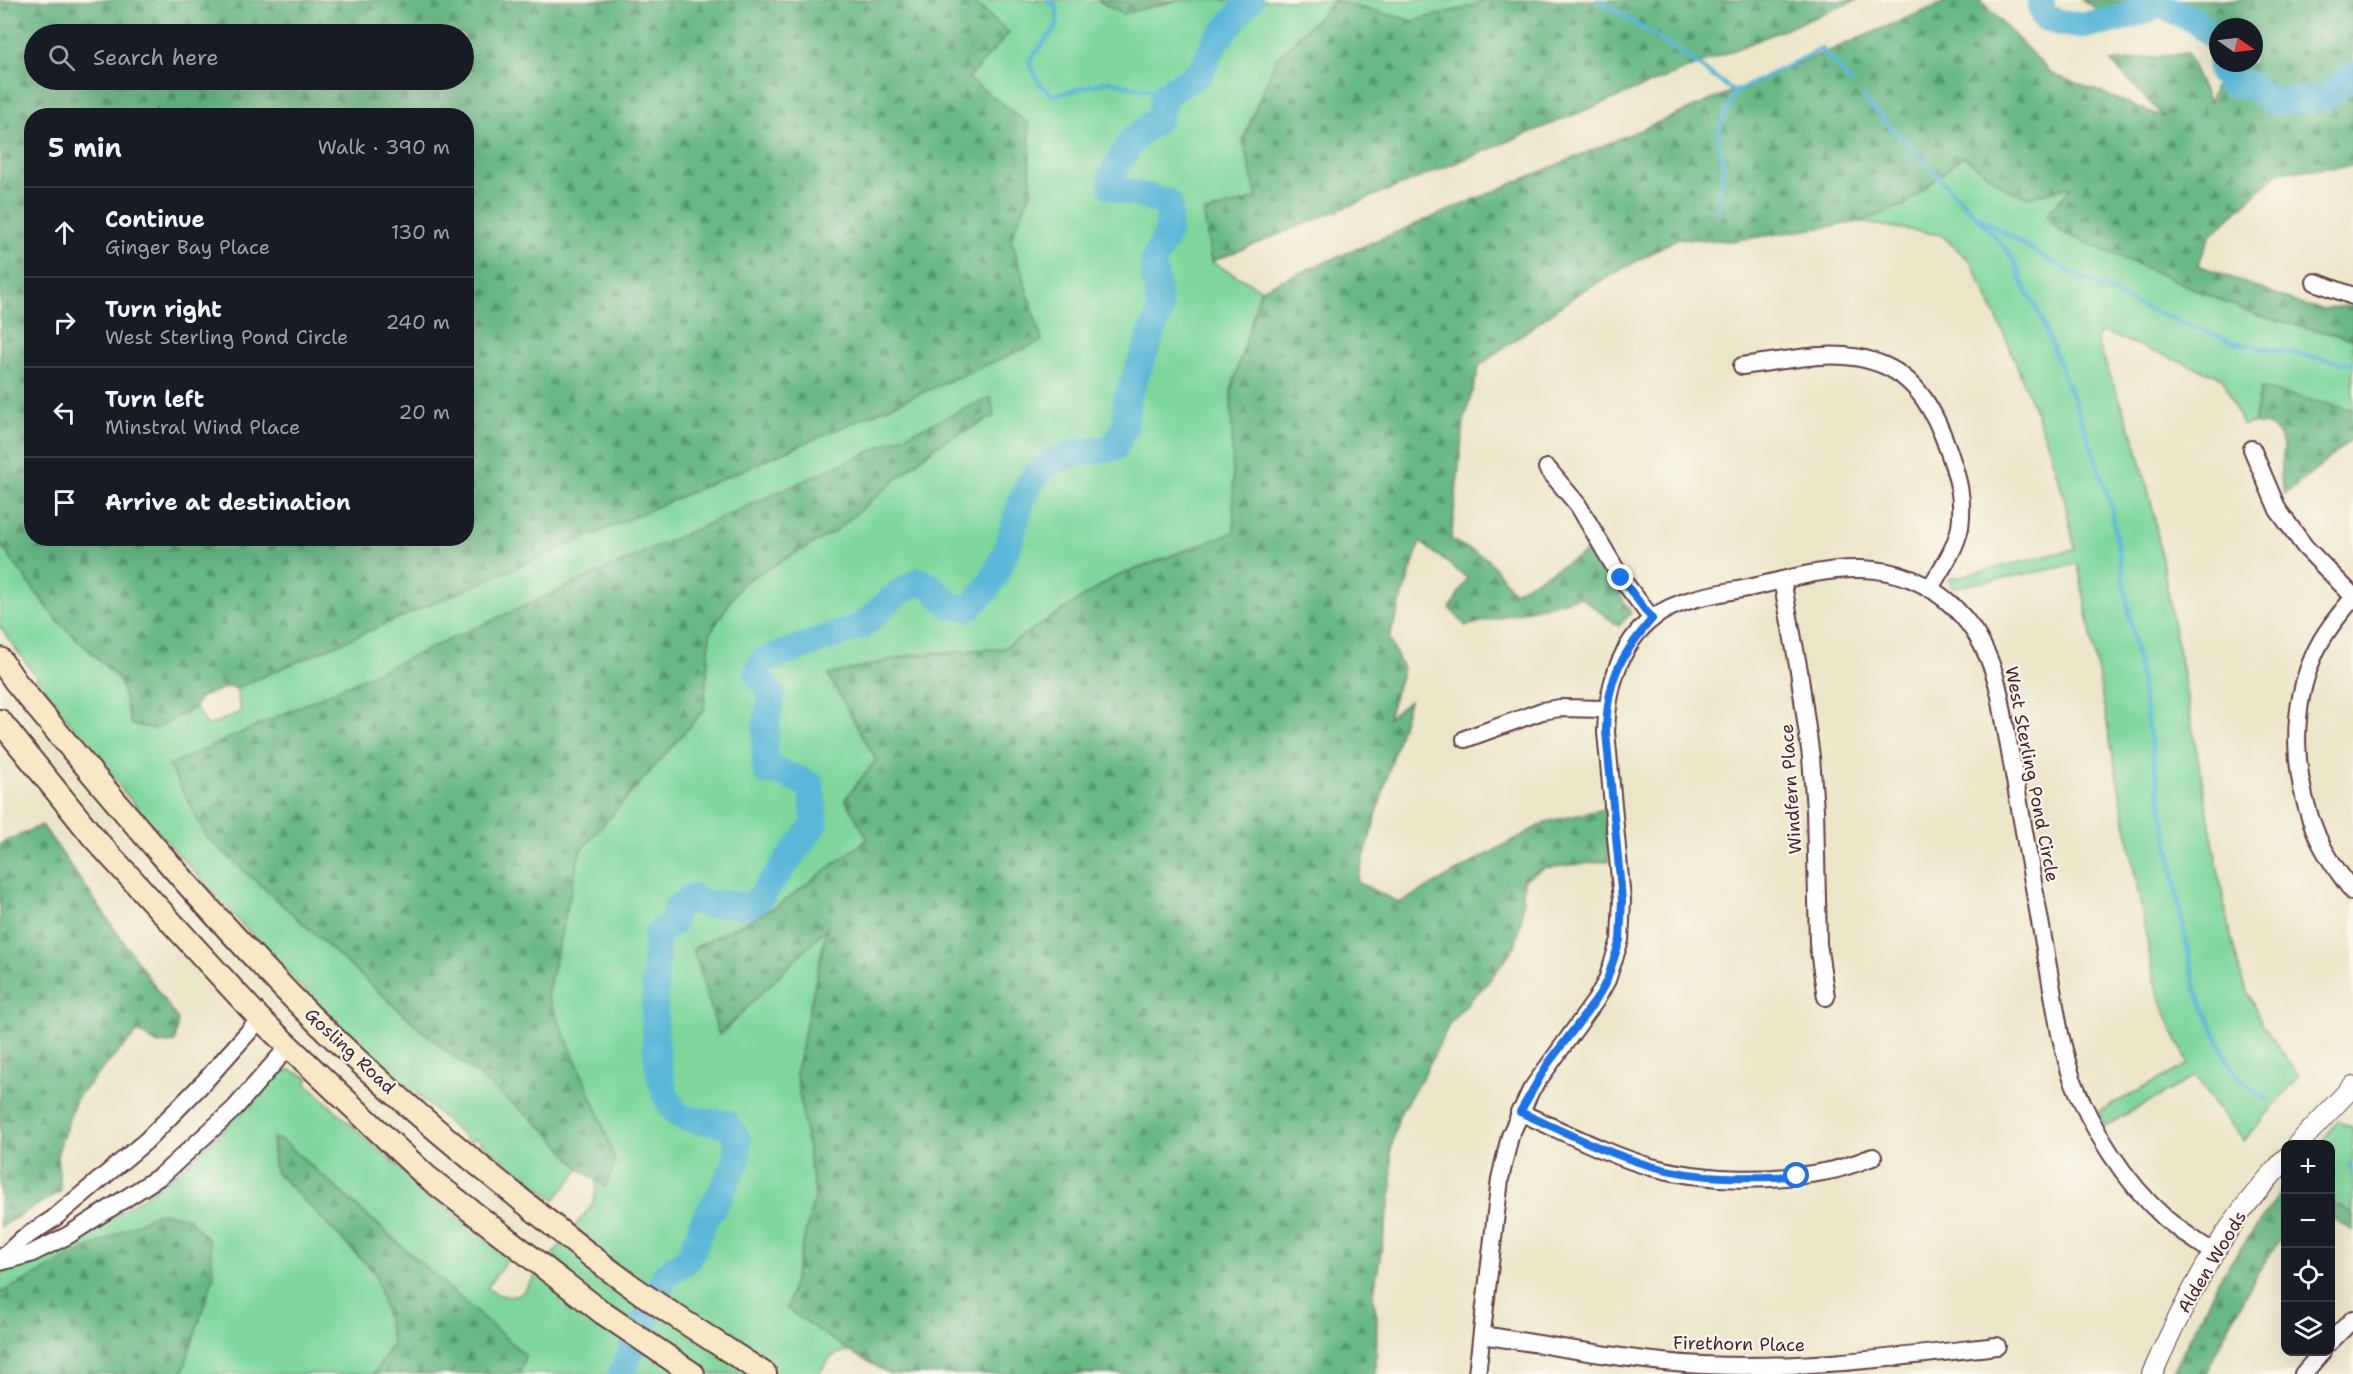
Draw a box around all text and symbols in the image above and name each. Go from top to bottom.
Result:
north arrow [2209,18,2263,72]
search box [24,24,474,90]
icon: search [45,41,78,74]
text: Search here [93,43,219,72]
text: 5 min [48,130,122,165]
text: Walk · 390 m [318,134,450,160]
text: Continue [105,205,205,234]
icon: ahead [48,216,81,249]
text: 130 m [391,219,450,245]
text: Ginger Bay Place [105,234,270,260]
text: Turn right [105,295,222,324]
icon: right [48,306,81,339]
text: 240 m [385,309,450,335]
text: West Sterling Pond Circle [105,324,348,350]
text: Turn left [105,385,204,414]
icon: left [48,396,81,429]
text: 20 m [399,399,450,425]
text: Minstral Wind Place [105,414,300,440]
icon: arrive [48,486,81,519]
text: Arrive at destination [105,488,351,517]
route end [1607,564,1633,590]
street label: West Sterling Pond Circle [1999,664,2065,884]
street label: Windfern Place [1774,723,1808,855]
street label: Gosling Road [299,1003,401,1099]
map controls [2281,1140,2335,1356]
button: + [2281,1140,2335,1194]
route start [1783,1162,1809,1188]
button: − [2281,1194,2335,1248]
street label: Alden Woods [2172,1206,2252,1318]
button: locate [2281,1248,2335,1302]
button: layers [2281,1302,2335,1356]
street label: Firethorn Place [1673,1331,1805,1357]

